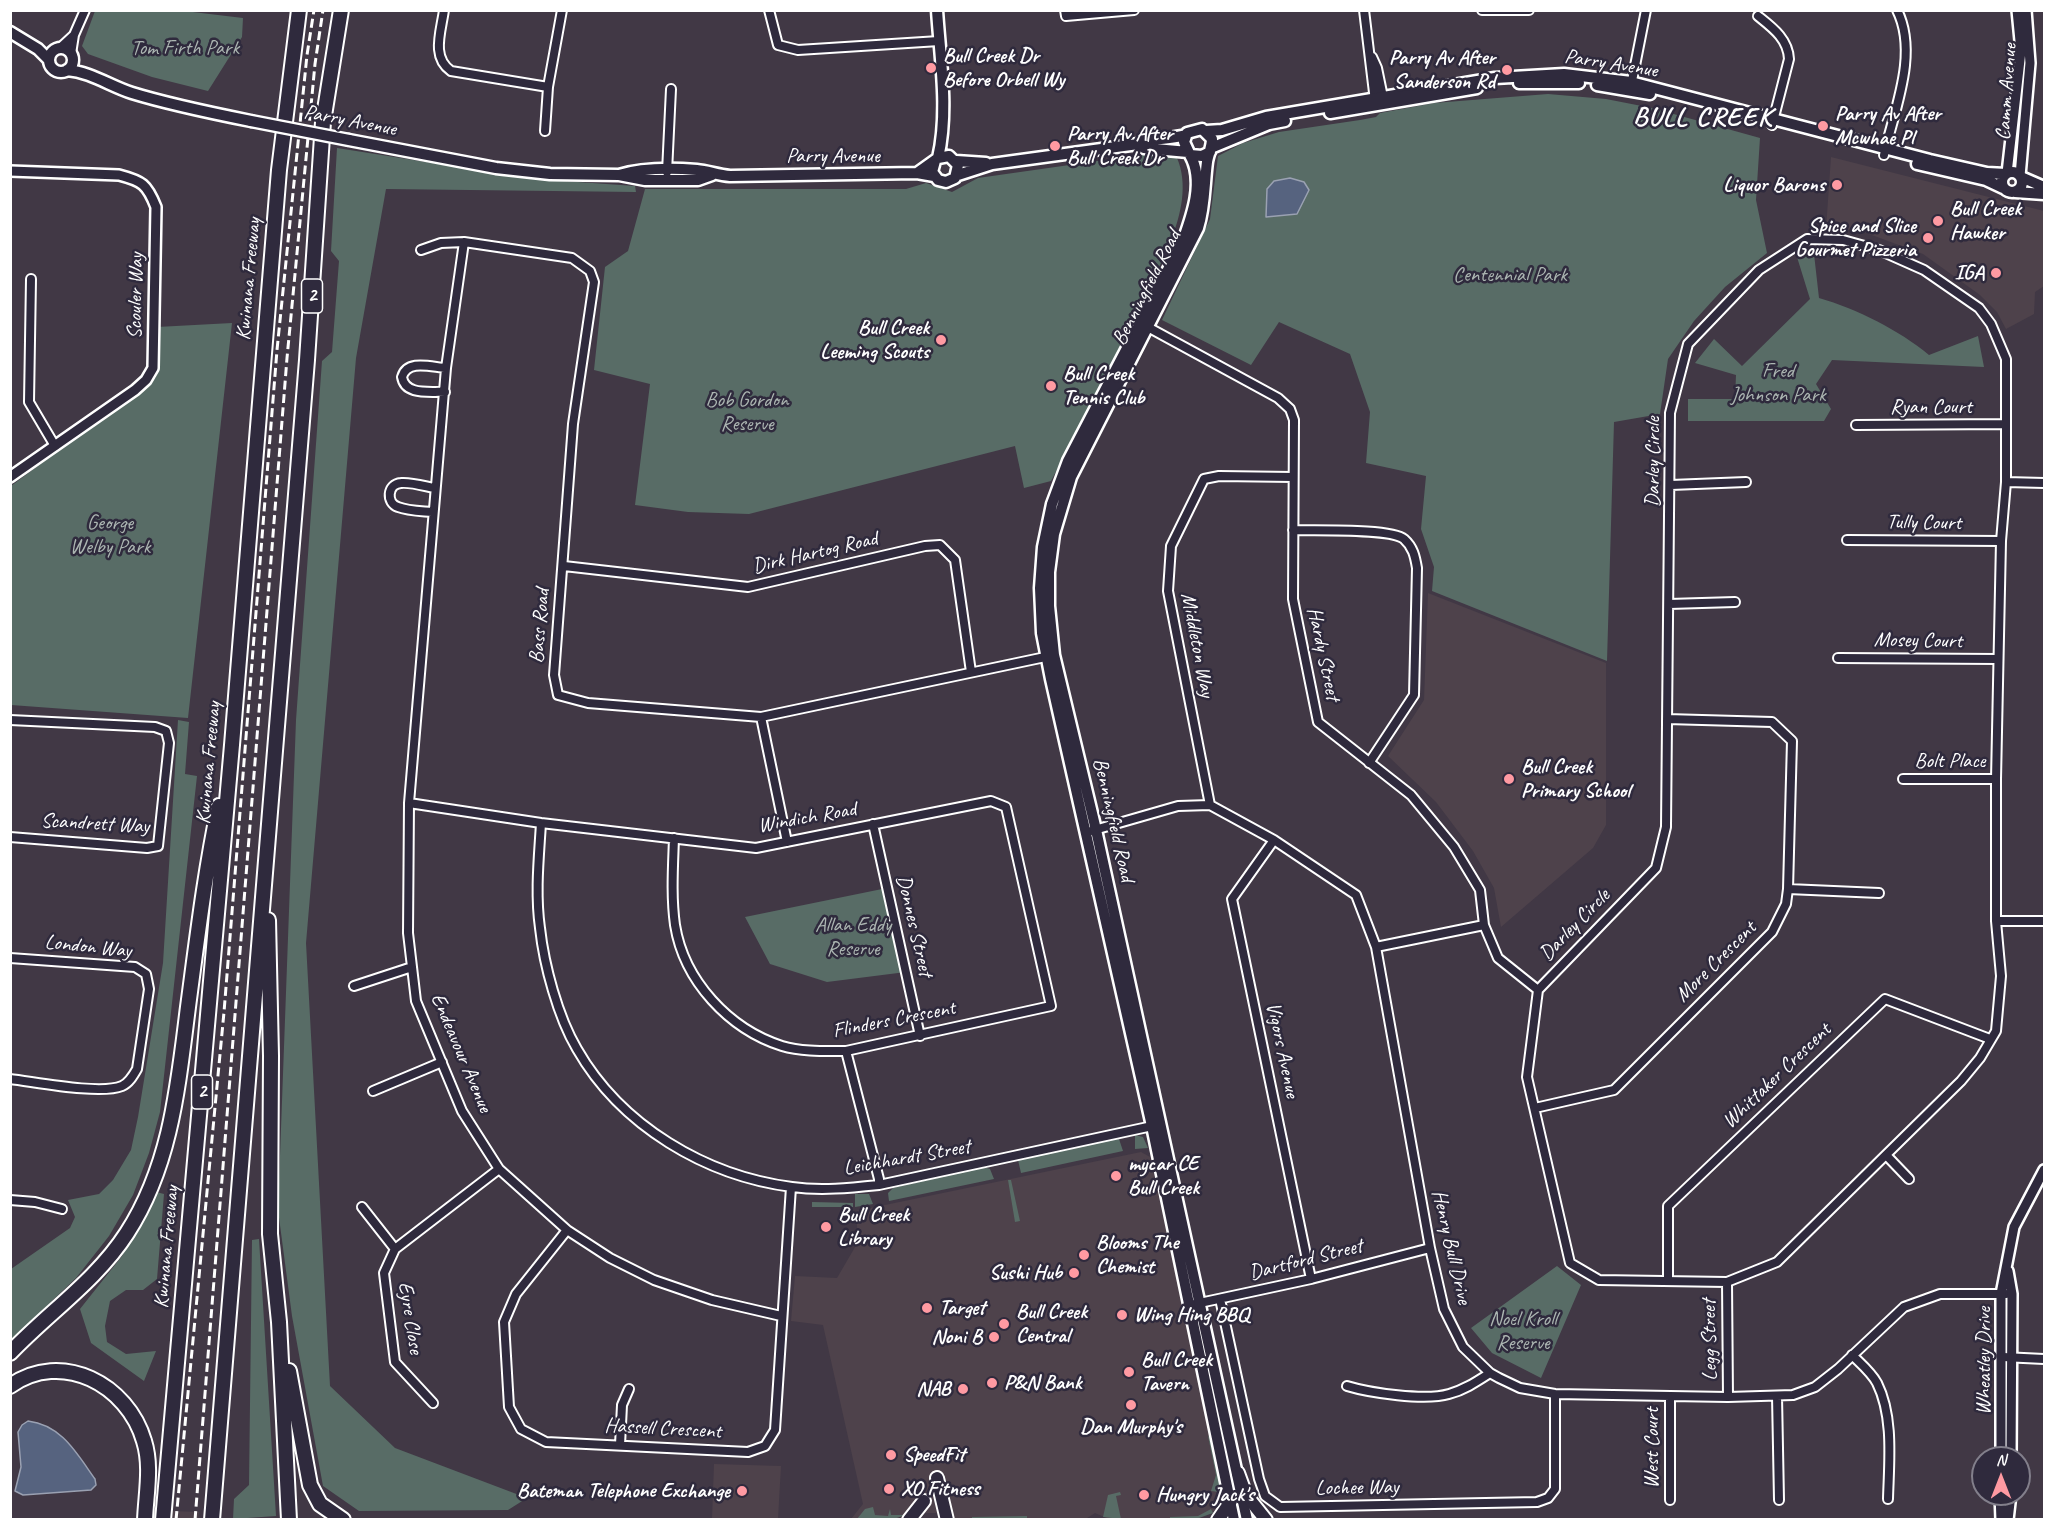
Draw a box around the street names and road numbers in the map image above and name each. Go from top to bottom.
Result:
street label: Camm Avenue [1991,43,2023,141]
street label: Parry Avenue [1563,44,1659,84]
street label: Parry Avenue [302,100,398,142]
street label: Parry Avenue [786,143,880,169]
street label: Kwinana Freeway [231,217,267,341]
street label: Benningfield Road [1107,226,1187,350]
street label: Scouler Way [123,253,149,339]
road number: 2 [302,279,322,313]
street label: Ryan Court [1890,394,1972,420]
street label: Darley Circle [1640,417,1666,507]
street label: Tully Court [1886,510,1962,536]
street label: Dirk Hartog Road [750,526,880,580]
street label: Bass Road [524,588,556,664]
street label: Middleton Way [1175,591,1219,699]
street label: Hardy Street [1301,605,1345,703]
street label: Mosey Court [1874,628,1962,654]
street label: Kwinana Freeway [191,701,227,825]
street label: Bolt Place [1915,748,1985,774]
street label: Benningfield Road [1087,756,1139,884]
street label: Windich Road [756,797,858,839]
street label: Scandrett Way [40,809,150,839]
street label: Donnes Street [890,873,938,979]
street label: Darley Circle [1534,884,1616,966]
street label: More Crescent [1670,916,1762,1008]
street label: London Way [43,930,133,964]
street label: Endeavour Avenue [425,990,497,1116]
street label: Flinders Crescent [831,996,957,1044]
street label: Vigors Avenue [1260,1000,1304,1100]
street label: Whittaker Crescent [1717,1018,1837,1134]
road number: 2 [192,1075,212,1109]
street label: Leichhardt Street [842,1134,972,1182]
street label: Kwinana Freeway [149,1185,185,1309]
street label: Henry Bull Drive [1426,1187,1476,1307]
street label: Dartford Street [1247,1234,1365,1286]
street label: Eyre Close [392,1280,428,1356]
street label: Legg Street [1697,1299,1723,1381]
street label: Wheatley Drive [1971,1307,1997,1415]
street label: West Court [1639,1408,1665,1488]
street label: Hassell Crescent [604,1413,722,1445]
street label: Lochee Way [1315,1475,1399,1501]

